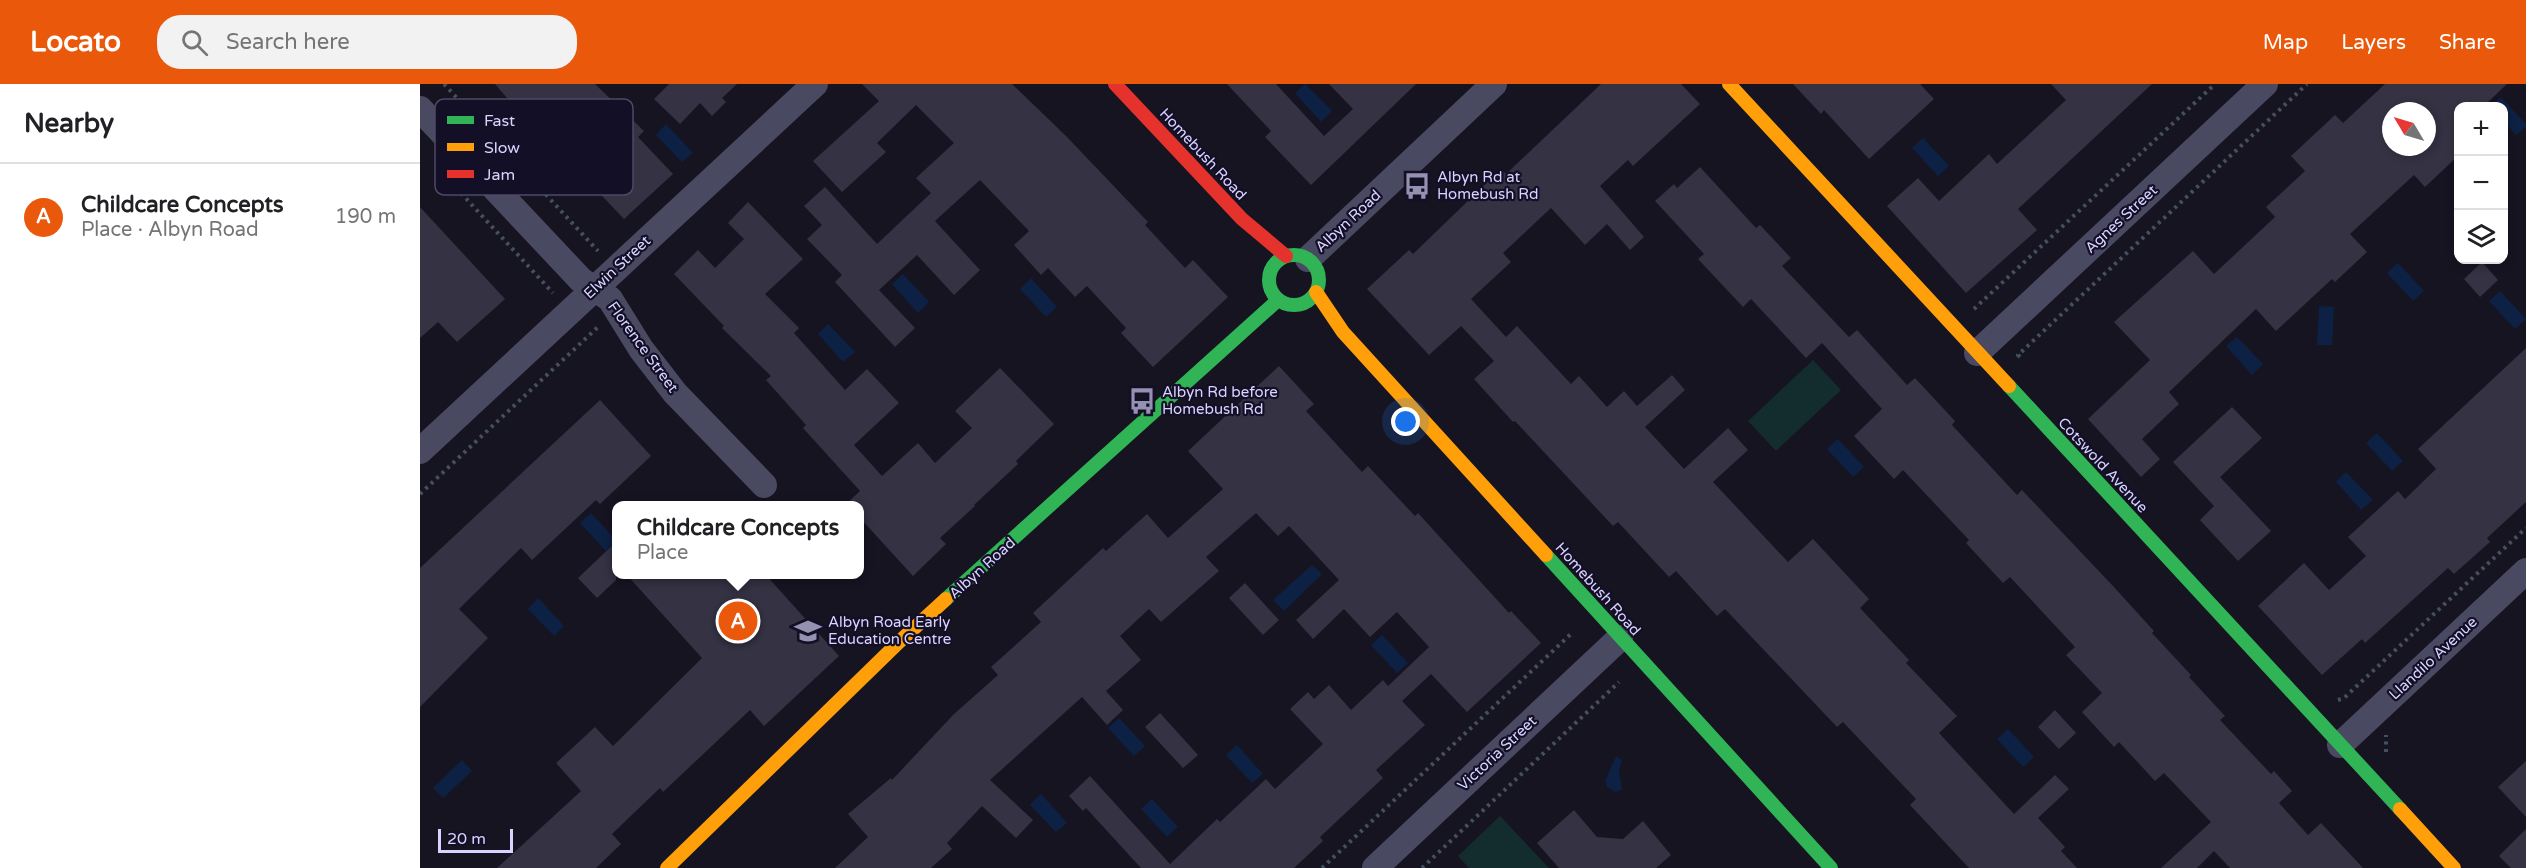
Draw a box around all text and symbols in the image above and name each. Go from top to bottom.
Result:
search box [157,15,577,69]
text: Locato [30,25,121,59]
icon: search [178,26,211,59]
text: Search here [226,29,350,55]
text: Map [2263,30,2308,55]
text: Layers [2341,30,2406,55]
text: Share [2439,30,2496,55]
legend [435,99,633,195]
north arrow [2382,102,2436,156]
map controls [2454,102,2508,264]
button: + [2454,102,2508,156]
street label: Homebush Road [1156,104,1250,204]
text: Nearby [24,108,114,139]
text: Fast [484,111,515,131]
text: Slow [484,138,520,158]
button: − [2454,156,2508,210]
text: Jam [484,165,515,185]
place label: Albyn Rd at Homebush Rd [1437,168,1538,203]
bus stop icon: Albyn Rd at Homebush Rd [1402,171,1432,201]
street label: Agnes Street [2081,181,2161,257]
street label: Albyn Road [1312,186,1384,256]
text: Childcare Concepts [81,192,283,218]
text: A [36,205,51,229]
text: 190 m [335,205,396,229]
button: layers [2454,210,2508,264]
text: Place · Albyn Road [81,218,259,242]
street label: Elwin Street [580,231,654,303]
street label: Florence Street [604,298,682,396]
place label: Albyn Rd before Homebush Rd [1162,383,1278,418]
bus stop icon: Albyn Rd before Homebush Rd [1127,386,1157,416]
your location [1391,407,1420,436]
street label: Cotswold Avenue [2054,414,2152,516]
popup [612,501,864,579]
text: Childcare Concepts [637,515,839,541]
street label: Albyn Road [945,534,1019,602]
street label: Homebush Road [1551,539,1645,639]
text: Place [637,541,688,565]
pin: A [718,598,758,644]
place label: Albyn Road Early Education Centre [828,613,951,648]
street label: Llandilo Avenue [2385,613,2481,703]
school or university icon: Albyn Road Early Education Centre [793,616,823,646]
street label: Victoria Street [1454,712,1540,794]
scale bar [438,826,513,854]
text: 20 m [447,829,486,849]

